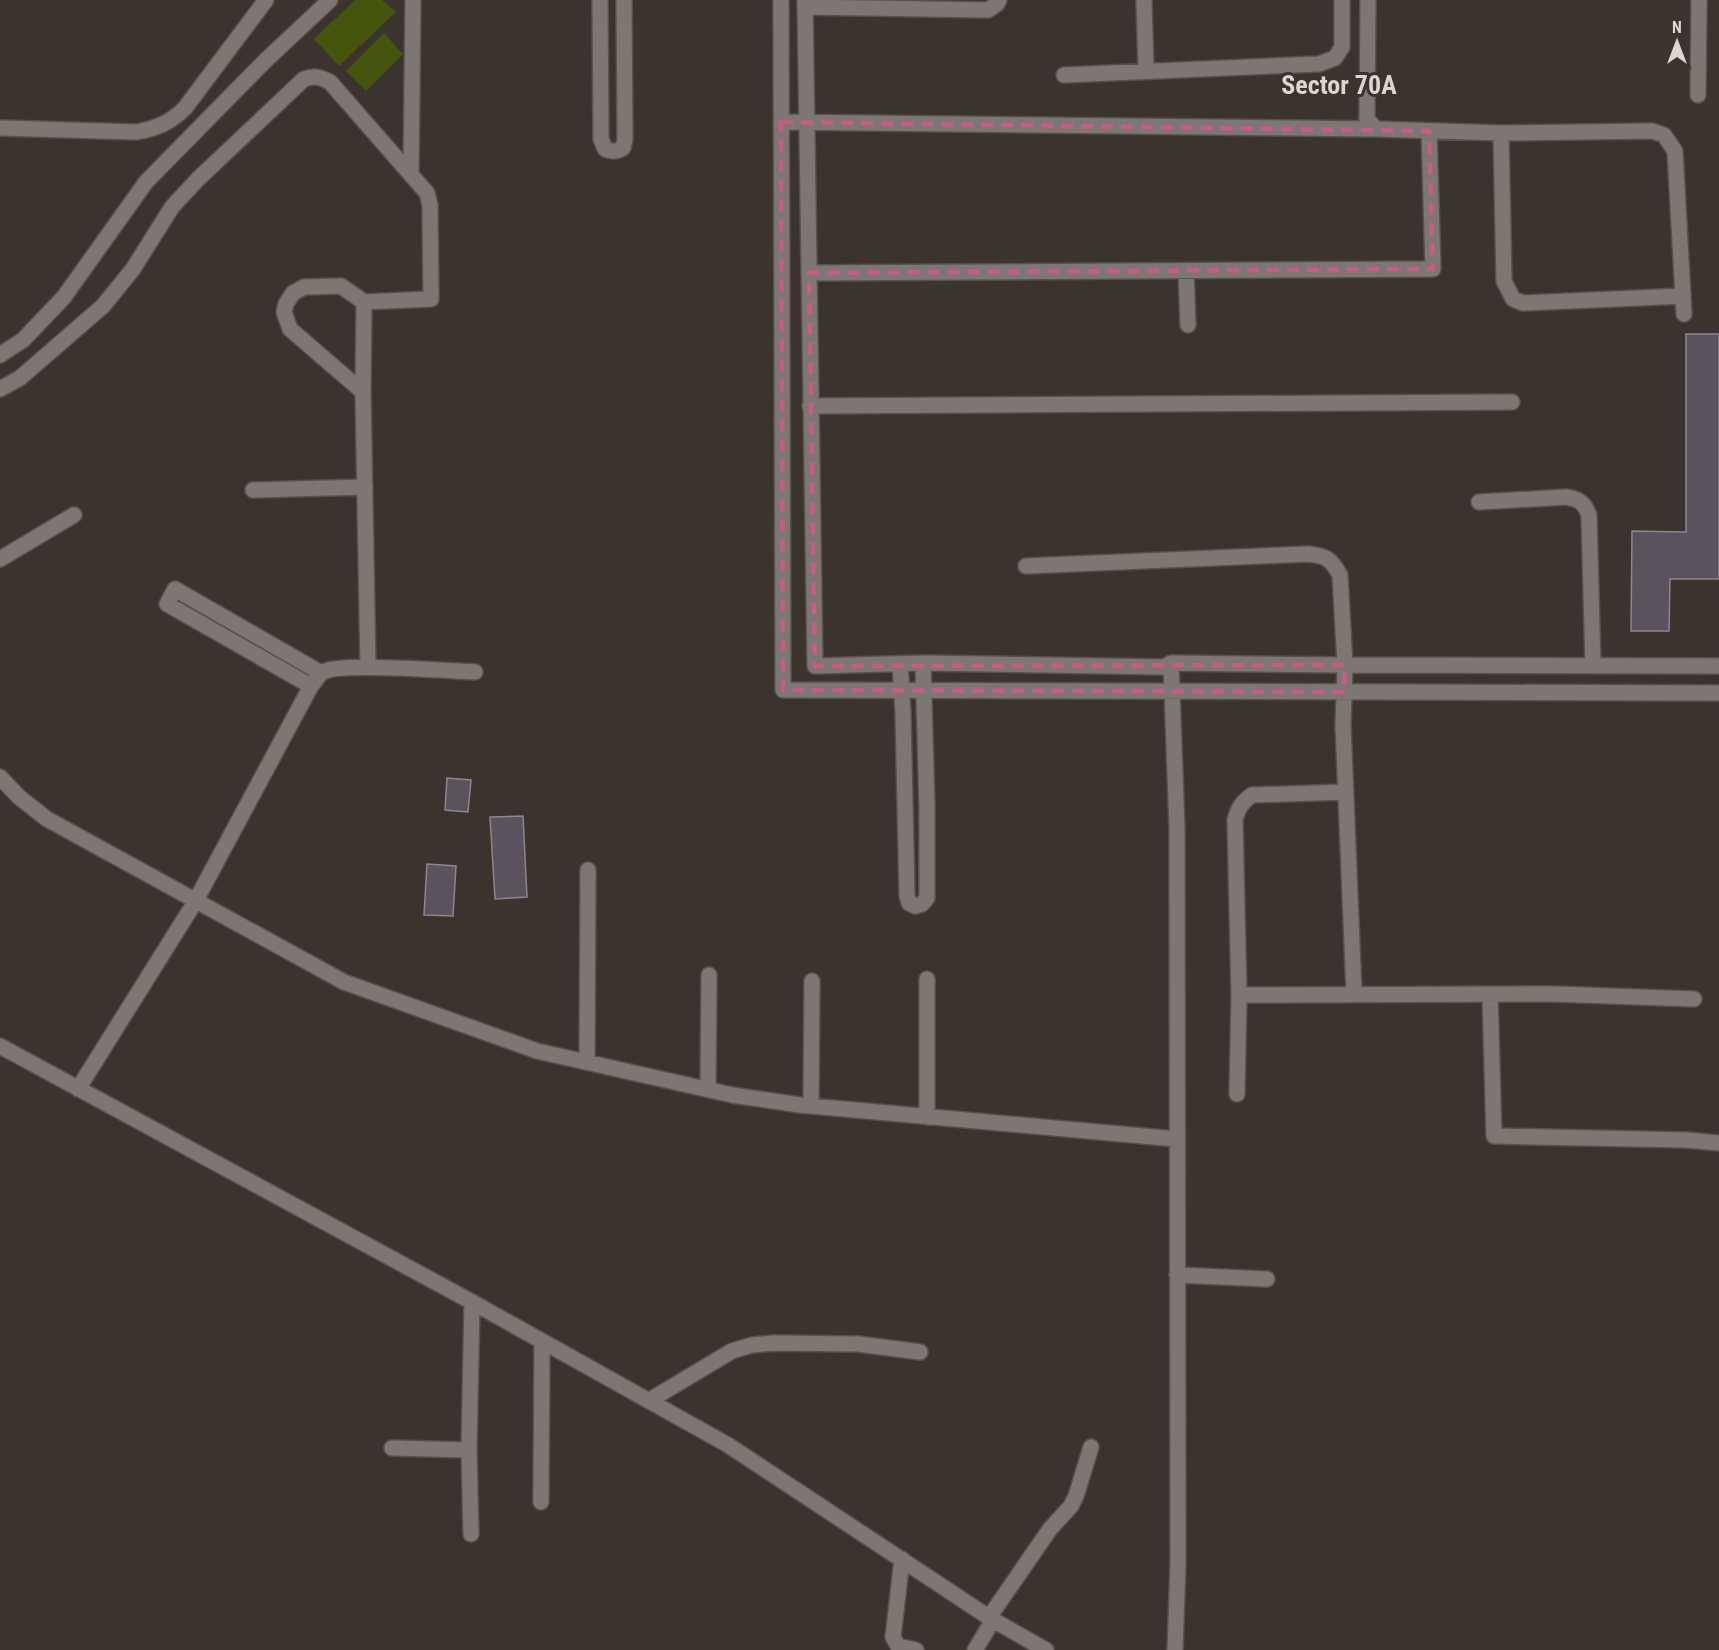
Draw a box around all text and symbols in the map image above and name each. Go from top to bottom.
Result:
north arrow [1647,12,1707,72]
text: N [1672,18,1682,37]
district label: Sector 70A [1281,70,1397,100]

